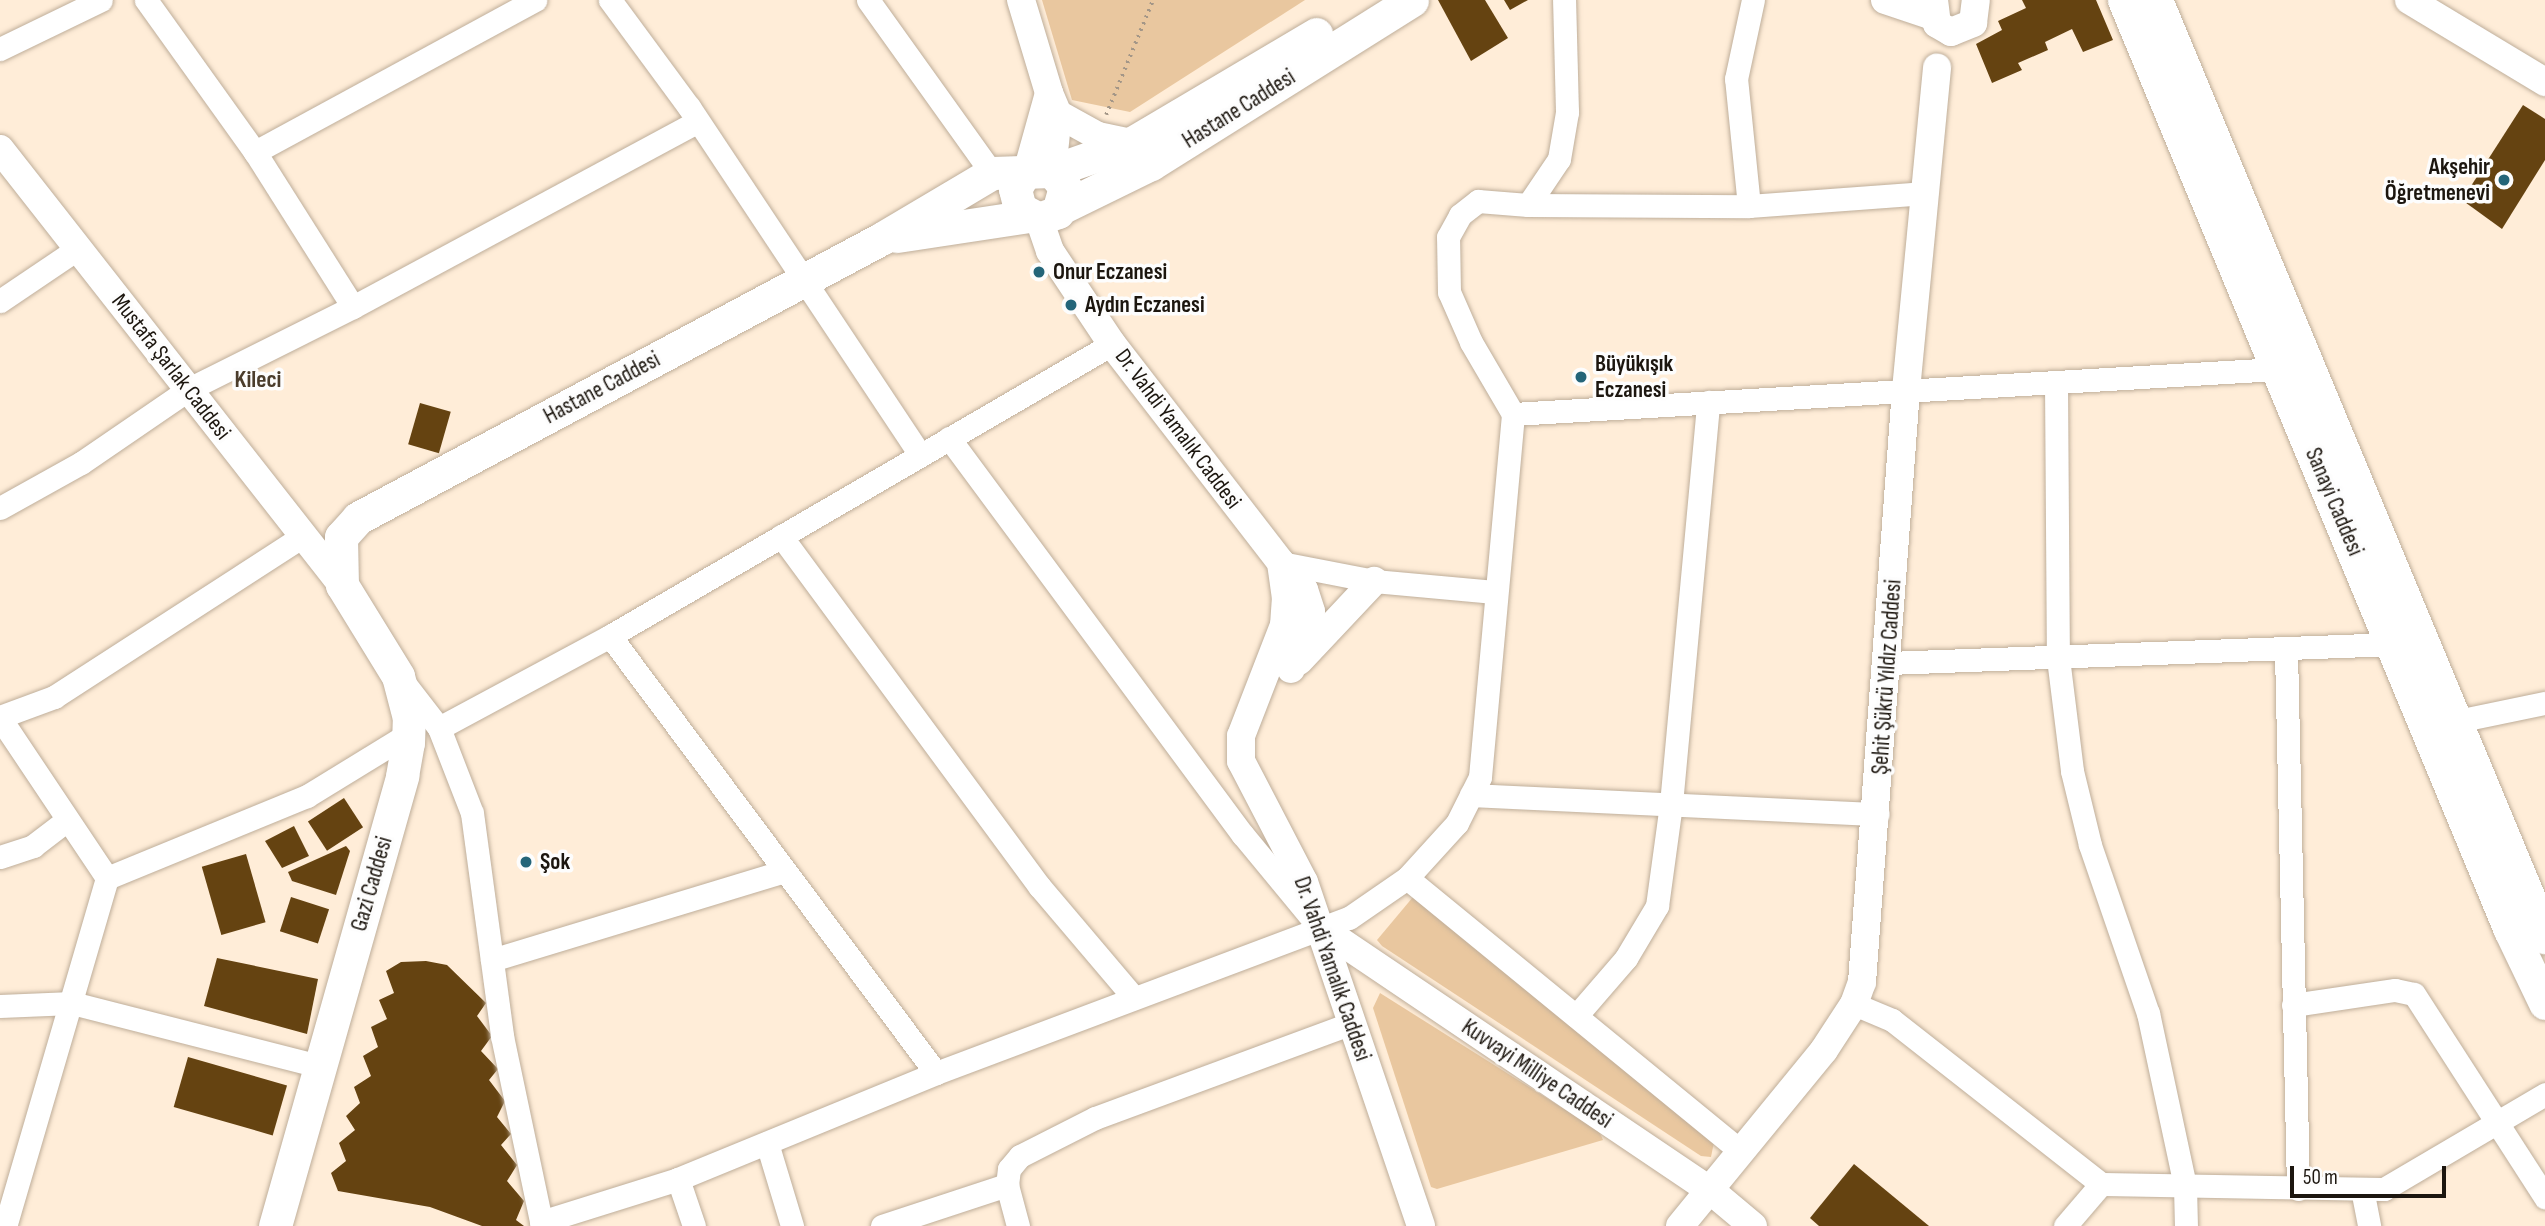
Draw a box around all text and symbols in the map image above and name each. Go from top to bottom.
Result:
street label: Hastane Caddesi [1177,63,1301,155]
place label: Akşehir Öğretmenevi [2385,153,2490,207]
marker: Akşehir Öğretmenevi [2496,172,2512,188]
place label: Onur Eczanesi [1053,258,1167,286]
marker: Onur Eczanesi [1031,264,1047,280]
street label: Mustafa Şarlak Caddesi [105,289,237,445]
place label: Aydın Eczanesi [1085,291,1205,319]
marker: Aydın Eczanesi [1063,297,1079,313]
street label: Dr. Vahdi Yamalık Caddesi [1109,344,1247,514]
street label: Hastane Caddesi [539,346,665,430]
place label: Büyükışık Eczanesi [1595,350,1673,404]
district label: Kileci [235,366,281,394]
marker: Büyükışık Eczanesi [1573,369,1589,385]
street label: Sanayi Caddesi [2299,444,2369,560]
street label: Şehit Şükrü Yıldız Caddesi [1866,578,1908,776]
street label: Gazi Caddesi [345,834,399,934]
place label: Şok [540,848,570,876]
marker: Şok [518,854,534,870]
street label: Dr. Vahdi Yamalık Caddesi [1288,873,1376,1065]
street label: Kuvvayi Milliye Caddesi [1456,1013,1618,1135]
scale bar [2293,1152,2449,1196]
text: 50 m [2303,1165,2338,1190]

